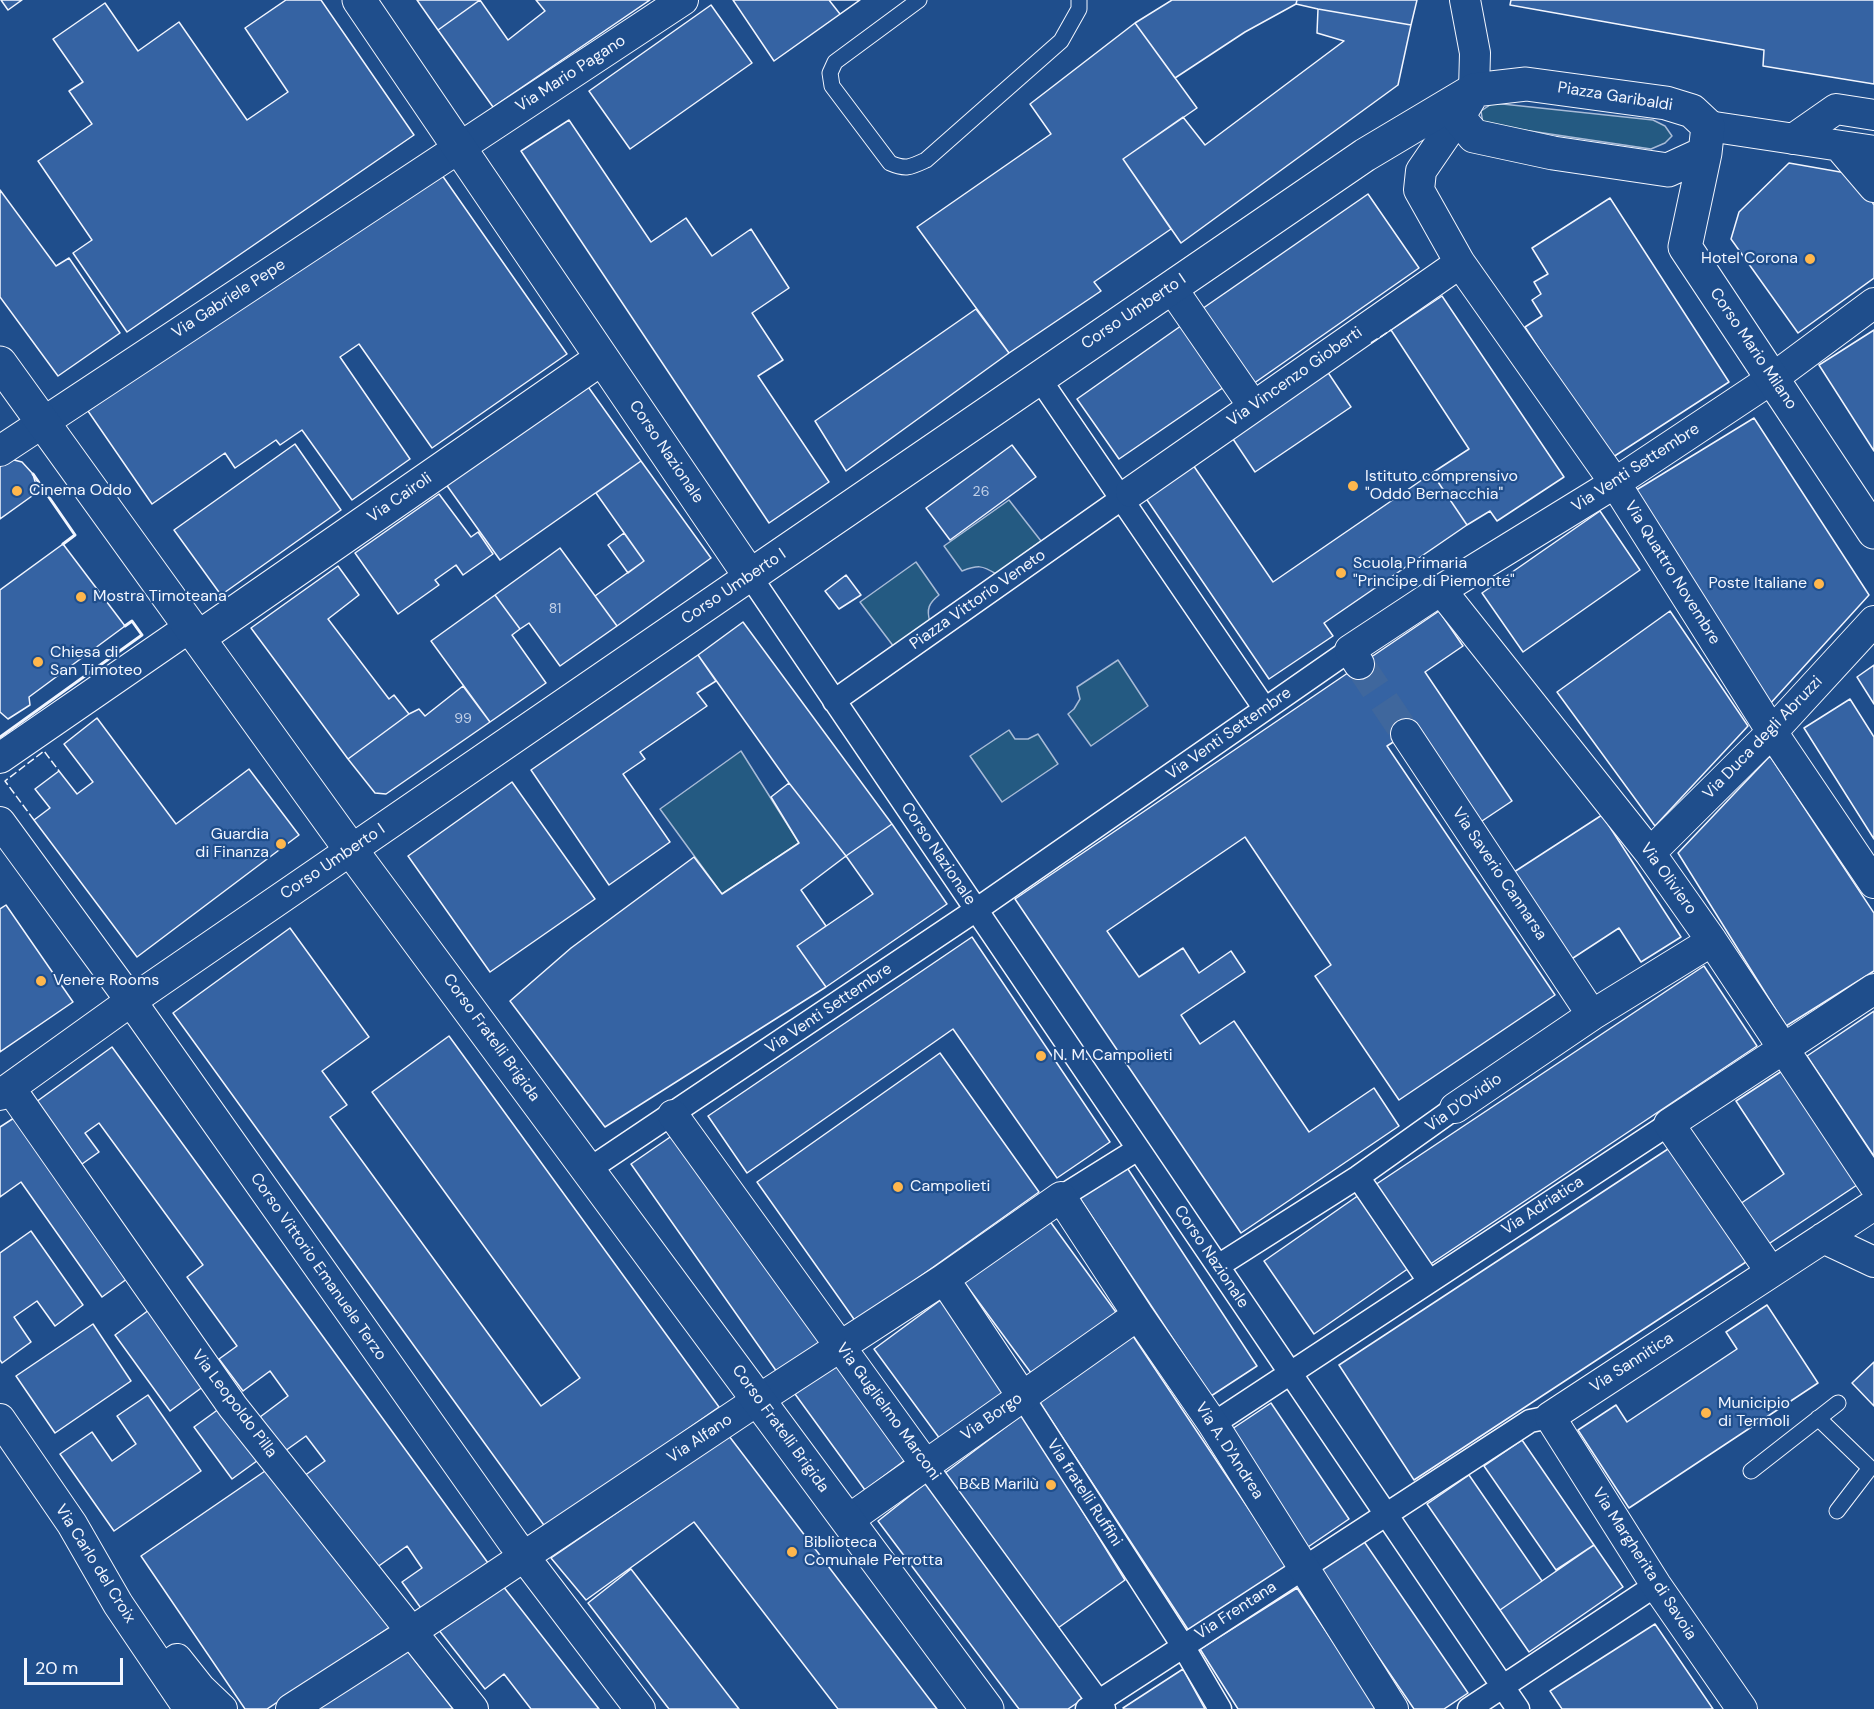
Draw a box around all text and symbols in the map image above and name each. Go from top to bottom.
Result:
street label: Via Mario Pagano [512,31,630,117]
street label: Piazza Garibaldi [1556,78,1674,116]
place label: Hotel Corona [1701,249,1798,269]
marker: Hotel Corona [1803,252,1817,266]
street label: Via Gabriele Pepe [169,255,289,343]
street label: Corso Umberto I [1078,270,1190,354]
street label: Corso Mario Milano [1705,285,1801,413]
street label: Via Vincenzo Gioberti [1224,323,1366,431]
street label: Corso Nazionale [625,397,707,507]
street label: Via Venti Settembre [1569,420,1703,516]
place label: Istituto comprensivo "Oddo Bernacchia" [1365,467,1518,505]
street label: Via Cairoli [364,469,436,527]
marker: Istituto comprensivo "Oddo Bernacchia" [1346,479,1360,493]
place label: Cinema Oddo [29,481,132,501]
marker: Cinema Oddo [10,484,24,498]
house number: 26 [973,484,989,500]
street label: Via Quattro Novembre [1620,498,1724,648]
street label: Corso Umberto I [678,545,790,629]
street label: Piazza Vittorio Veneto [906,546,1050,654]
place label: Scuola Primaria "Principe di Piemonte" [1353,554,1515,592]
marker: Scuola Primaria "Principe di Piemonte" [1334,566,1348,580]
place label: Poste Italiane [1709,574,1807,594]
marker: Poste Italiane [1812,577,1826,591]
place label: Mostra Timoteana [93,587,227,607]
marker: Mostra Timoteana [74,590,88,604]
house number: 81 [549,601,561,617]
place label: Chiesa di San Timoteo [50,643,142,681]
marker: Chiesa di San Timoteo [31,655,45,669]
street label: Via Duca degli Abruzzi [1699,672,1827,804]
street label: Via Venti Settembre [1163,684,1295,784]
house number: 99 [454,711,472,727]
street label: Corso Nazionale [897,799,979,909]
street label: Via Saverio Cannarsa [1448,804,1550,944]
street label: Corso Umberto I [277,820,389,904]
place label: Guardia di Finanza [195,825,269,863]
marker: Guardia di Finanza [274,837,288,851]
street label: Via Oliviero [1636,839,1700,919]
street label: Via Venti Settembre [762,960,896,1058]
place label: Venere Rooms [53,971,159,991]
street label: Corso Fratelli Brigida [438,971,544,1105]
marker: Venere Rooms [34,974,48,988]
place label: N. M. Campolieti [1053,1046,1173,1066]
marker: N. M. Campolieti [1034,1049,1048,1063]
street label: Via D'Ovidio [1422,1070,1506,1136]
street label: Corso Vittorio Emanuele Terzo [246,1170,390,1364]
street label: Via Adriatica [1498,1172,1588,1240]
place label: Campolieti [910,1177,990,1197]
marker: Campolieti [891,1180,905,1194]
street label: Corso Nazionale [1170,1202,1252,1312]
street label: Via Sannitica [1587,1329,1677,1397]
street label: Via Guglielmo Marconi [832,1340,944,1484]
street label: Via Leopoldo Pilla [187,1346,281,1462]
street label: Corso Fratelli Brigida [727,1362,833,1496]
street label: Via Borgo [958,1389,1026,1445]
place label: Municipio di Termoli [1718,1394,1790,1432]
street label: Via A. D'Andrea [1191,1399,1267,1503]
marker: Municipio di Termoli [1699,1406,1713,1420]
street label: Via Alfano [664,1410,736,1468]
street label: Via fratelli Ruffini [1042,1436,1126,1550]
place label: B&B Marilù [959,1475,1039,1495]
marker: B&B Marilù [1044,1478,1058,1492]
street label: Via Margherita di Savoia [1588,1484,1700,1644]
street label: Via Carlo del Croix [51,1501,139,1627]
place label: Biblioteca Comunale Perrotta [804,1533,943,1571]
marker: Biblioteca Comunale Perrotta [785,1545,799,1559]
street label: Via Frentana [1192,1578,1280,1644]
scale bar [27,1646,126,1684]
text: 20 m [35,1656,78,1680]

